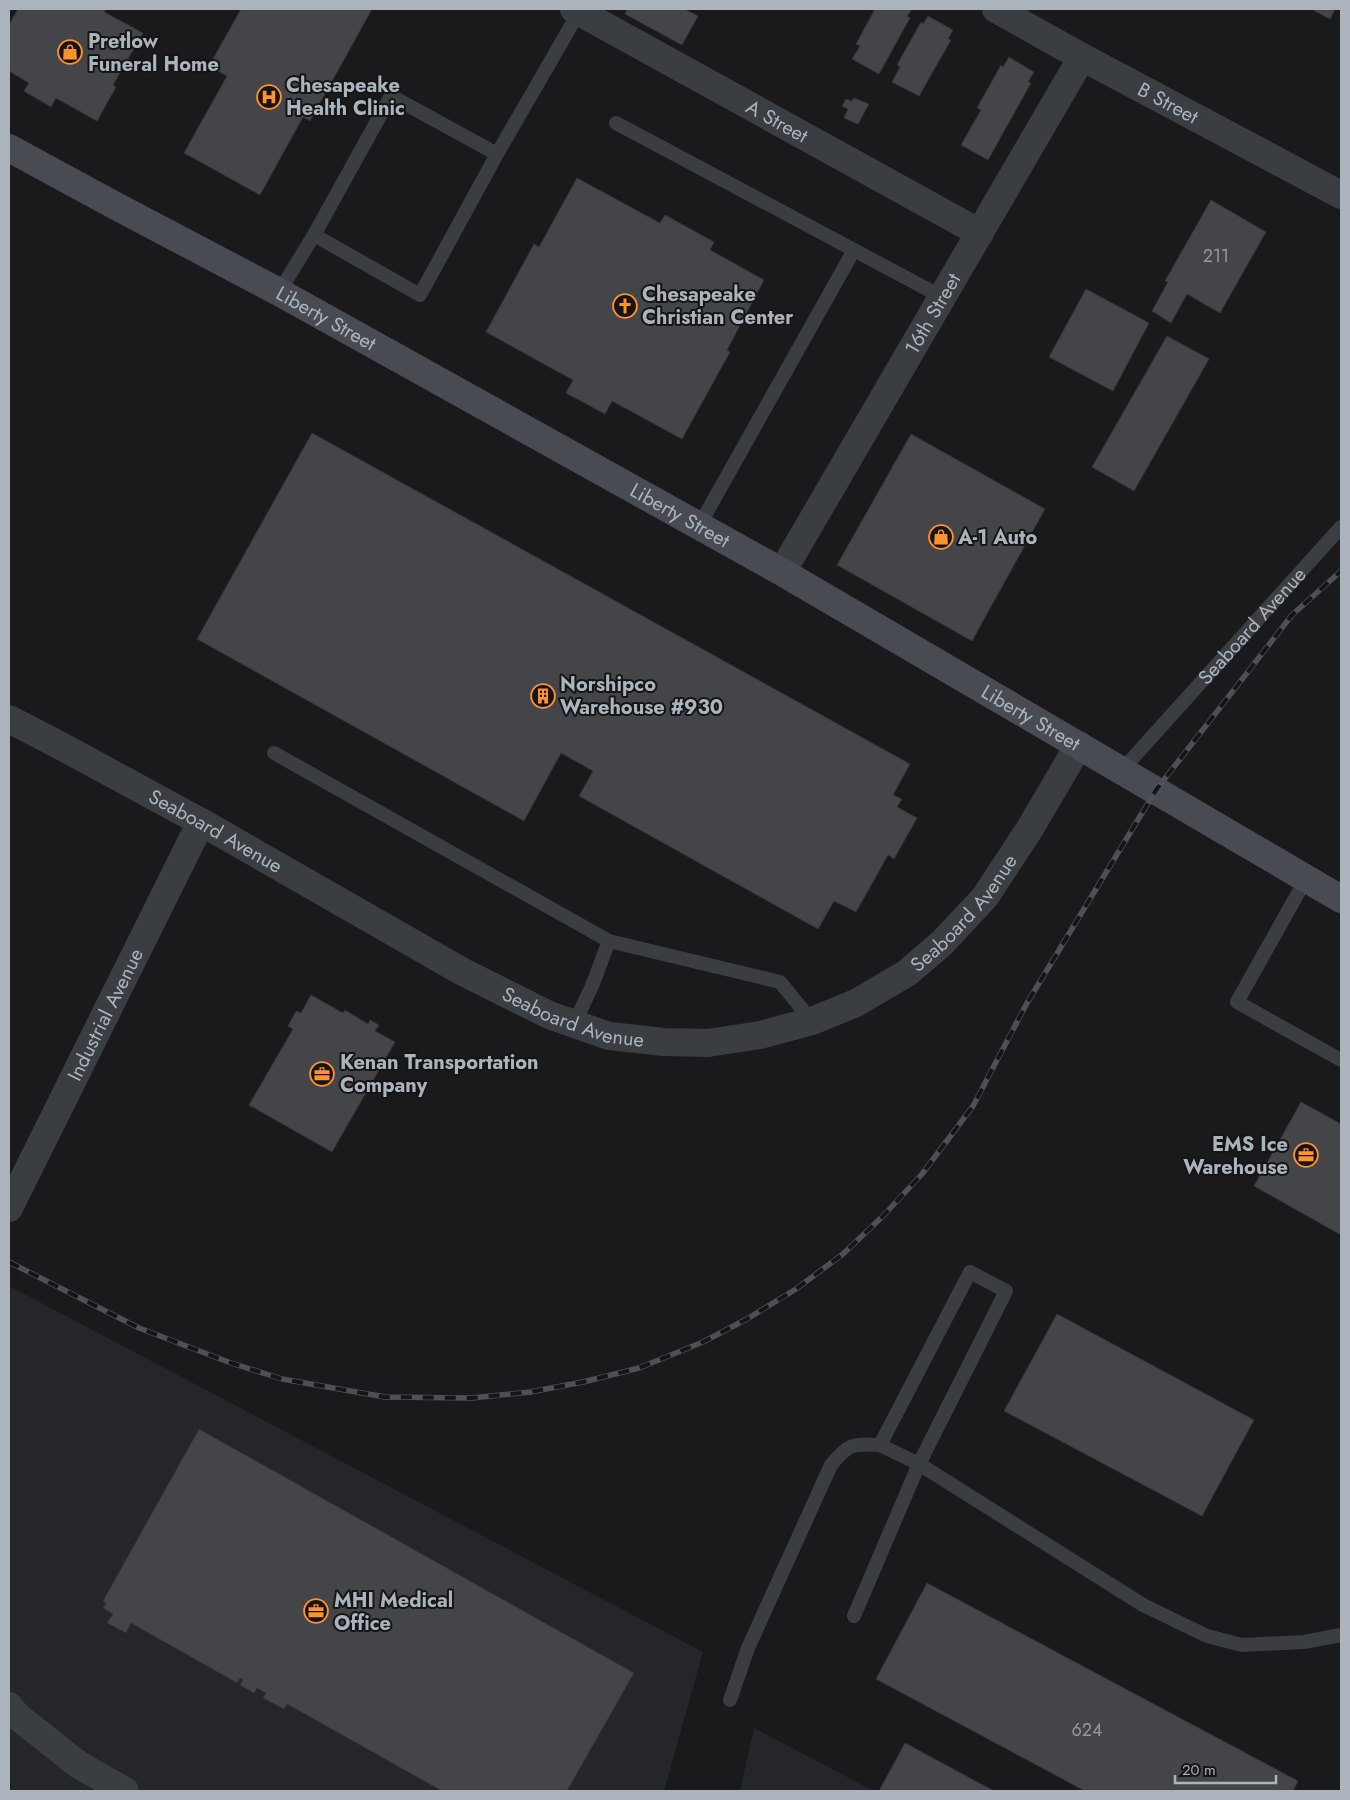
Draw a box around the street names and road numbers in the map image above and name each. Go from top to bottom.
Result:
street label: B Street [1133,75,1204,131]
street label: A Street [741,92,814,150]
street label: 16th Street [897,267,968,360]
street label: Liberty Street [271,279,382,358]
street label: Liberty Street [625,476,735,555]
street label: Seaboard Avenue [1191,561,1313,691]
street label: Liberty Street [976,677,1086,758]
street label: Seaboard Avenue [143,782,288,880]
street label: Seaboard Avenue [904,848,1024,979]
street label: Industrial Avenue [60,943,150,1086]
street label: Seaboard Avenue [497,979,646,1054]

